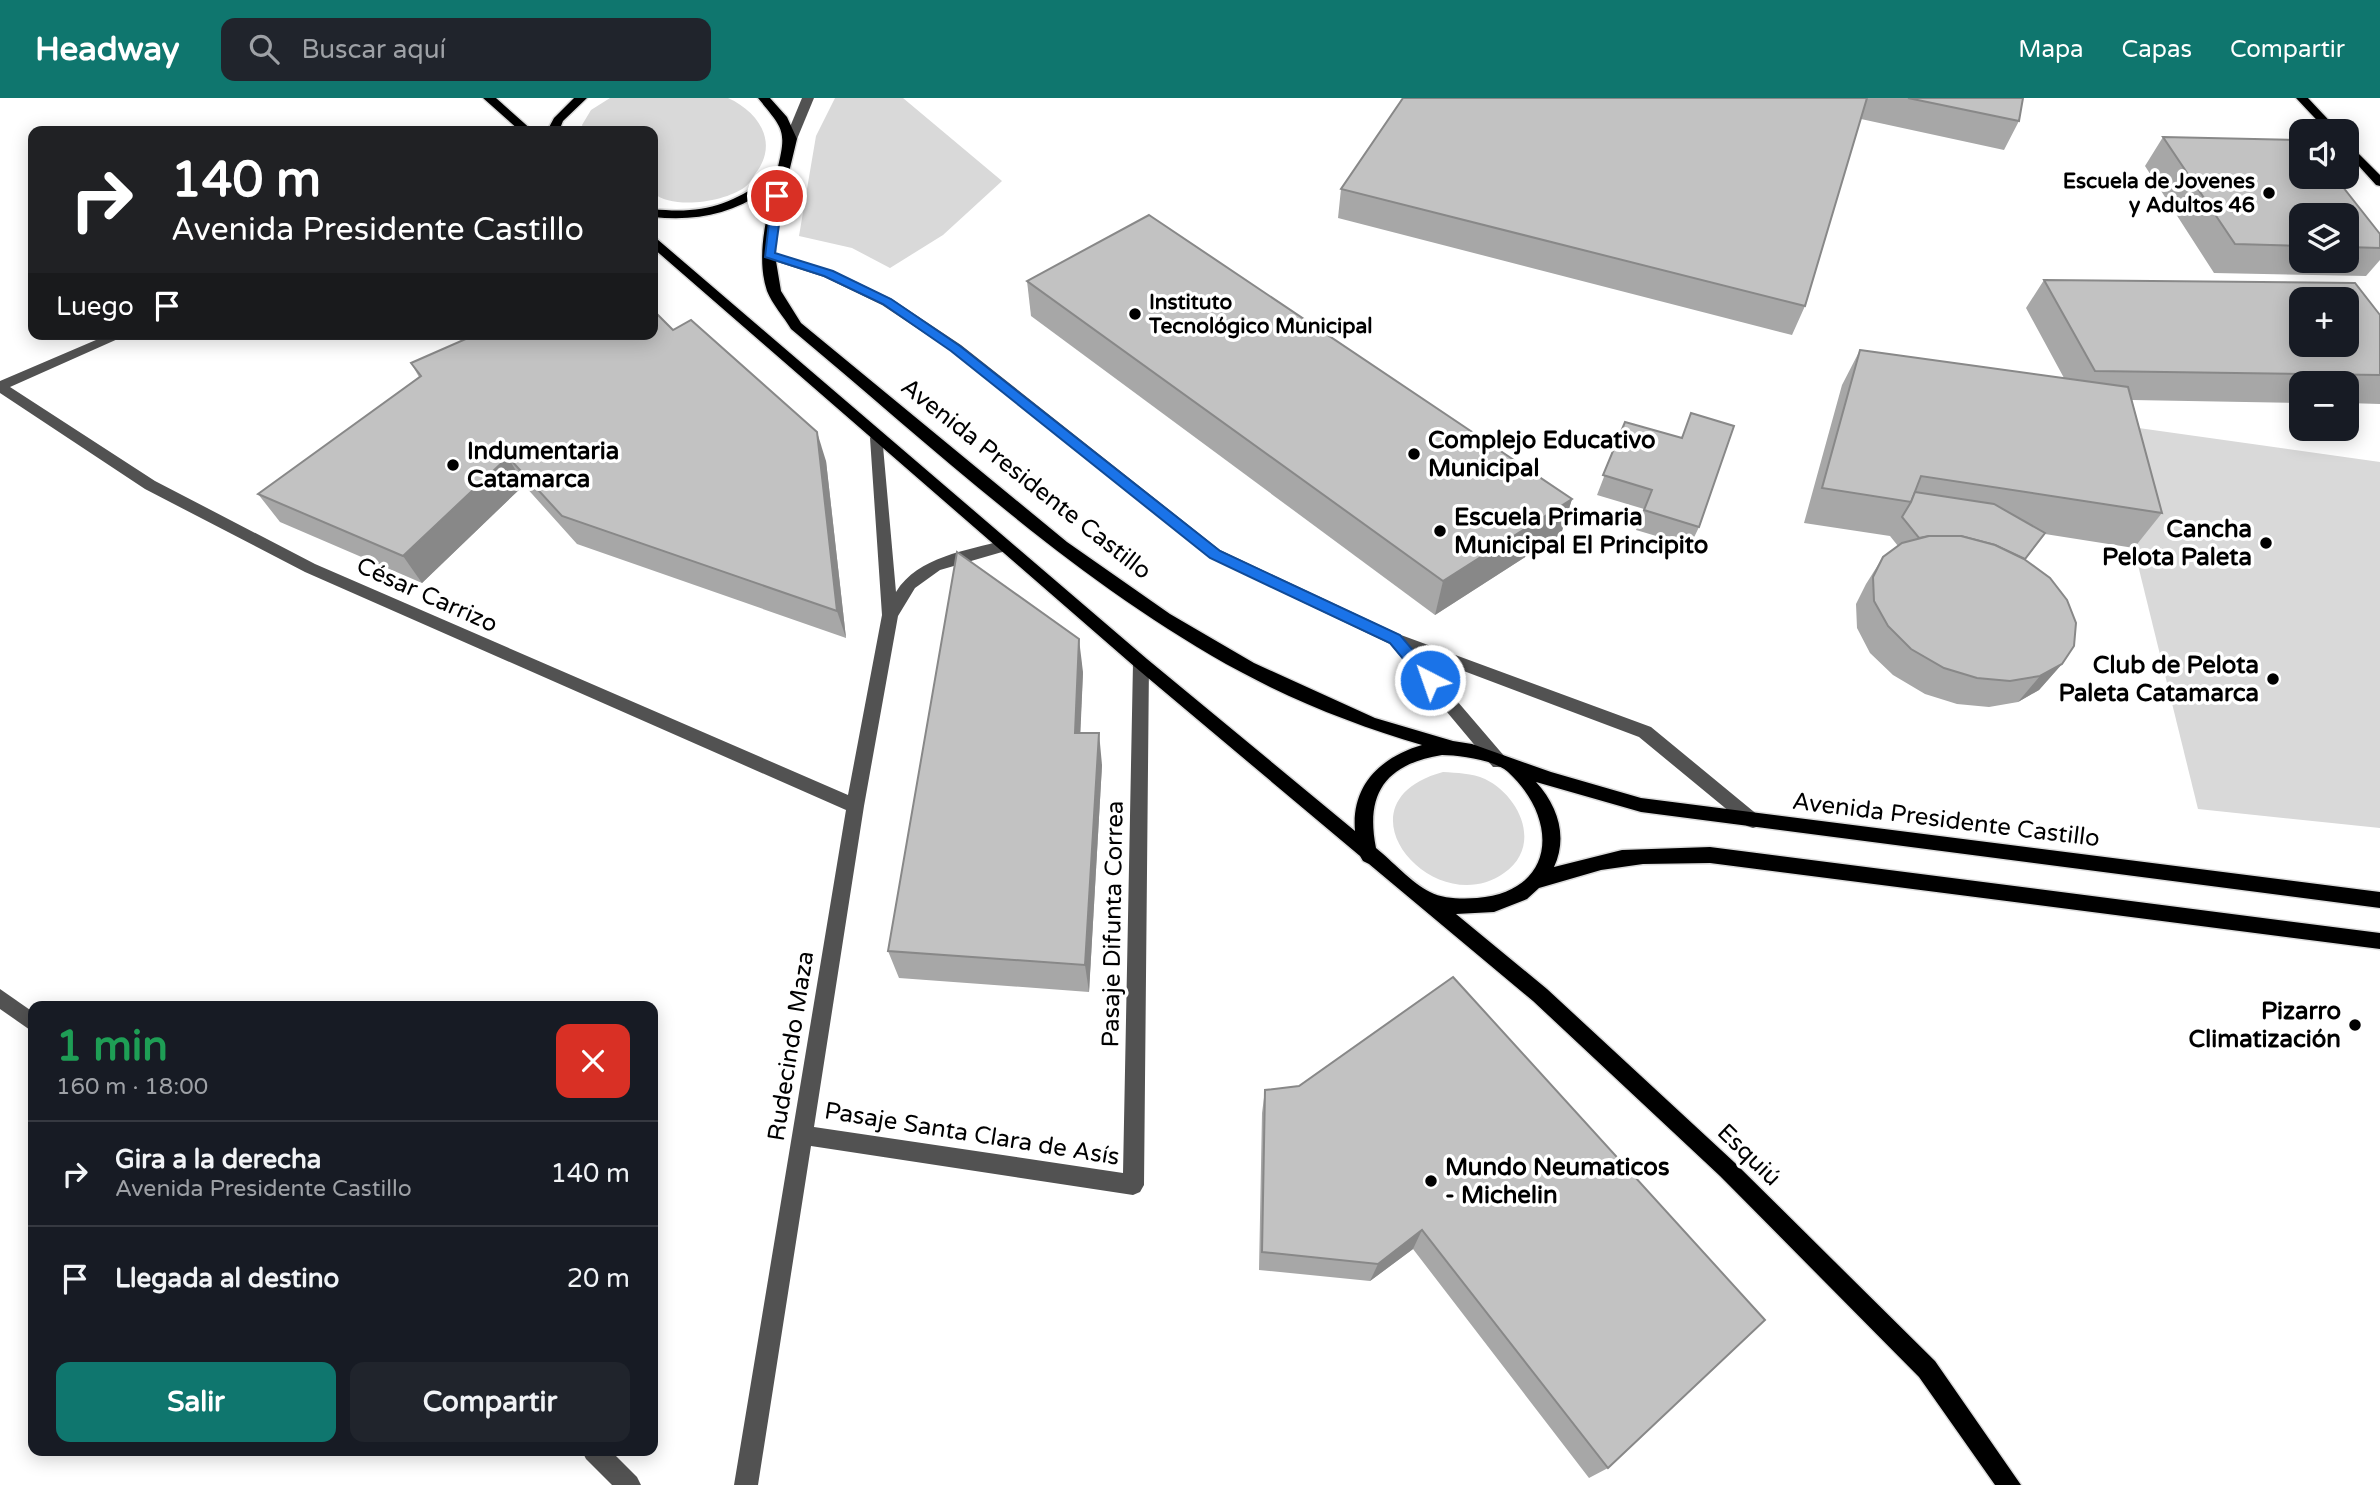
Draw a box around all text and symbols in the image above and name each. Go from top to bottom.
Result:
search box [221,18,711,81]
text: Headway [35,30,179,69]
icon: search [245,30,283,68]
text: Buscar aquí [301,34,446,65]
text: Mapa [2018,35,2084,64]
text: Capas [2122,35,2192,64]
text: Compartir [2230,35,2345,64]
map controls [2289,119,2359,441]
button: sound [2289,119,2359,189]
text: 140 m [171,151,321,210]
icon: right [56,154,147,245]
pin [747,166,807,226]
place label: Escuela de Jovenes y Adultos 46 [2063,169,2255,218]
icon: arrive [758,177,796,215]
marker: Escuela de Jovenes y Adultos 46 [2261,185,2277,201]
button: layers [2289,203,2359,273]
text: Avenida Presidente Castillo [171,211,584,249]
icon: arrive [148,287,186,325]
button: + [2289,287,2359,357]
place label: Instituto Tecnológico Municipal [1148,290,1372,339]
text: Luego [56,291,134,322]
marker: Instituto Tecnológico Municipal [1127,306,1143,322]
button: − [2289,371,2359,441]
street label: Avenida Presidente Castillo [895,372,1157,586]
place label: Complejo Educativo Municipal [1428,426,1656,483]
place label: Indumentaria Catamarca [467,437,619,494]
marker: Complejo Educativo Municipal [1406,446,1422,462]
marker: Indumentaria Catamarca [445,457,461,473]
place label: Escuela Primaria Municipal El Principito [1454,503,1708,560]
place label: Cancha Pelota Paleta [2102,515,2252,572]
marker: Escuela Primaria Municipal El Principito [1432,523,1448,539]
marker: Cancha Pelota Paleta [2258,535,2274,551]
street label: César Carrizo [352,551,502,639]
position arrow [1393,643,1467,717]
place label: Club de Pelota Paleta Catamarca [2058,651,2259,708]
marker: Club de Pelota Paleta Catamarca [2265,671,2281,687]
street label: Avenida Presidente Castillo [1791,787,2101,853]
street label: Pasaje Difunta Correa [1096,800,1130,1048]
street label: Rudecindo Maza [762,949,820,1143]
place label: Pizarro Climatización [2189,997,2341,1054]
marker: Pizarro Climatización [2347,1017,2363,1033]
text: 1 min [56,1021,168,1072]
button: close [556,1024,630,1098]
text: 160 m · 18:00 [56,1073,208,1101]
street label: Pasaje Santa Clara de Asís [822,1096,1122,1172]
street label: Esquiú [1711,1118,1787,1192]
text: Gira a la derecha [115,1144,321,1175]
place label: Mundo Neumaticos - Michelin [1445,1153,1669,1210]
icon: right [56,1155,94,1193]
text: 140 m [550,1158,630,1189]
marker: Mundo Neumaticos - Michelin [1423,1173,1439,1189]
text: Avenida Presidente Castillo [115,1175,412,1203]
icon: arrive [56,1260,94,1298]
text: Llegada al destino [115,1263,339,1294]
text: 20 m [567,1263,630,1294]
button: Salir [56,1362,336,1442]
button: Compartir [350,1362,630,1442]

